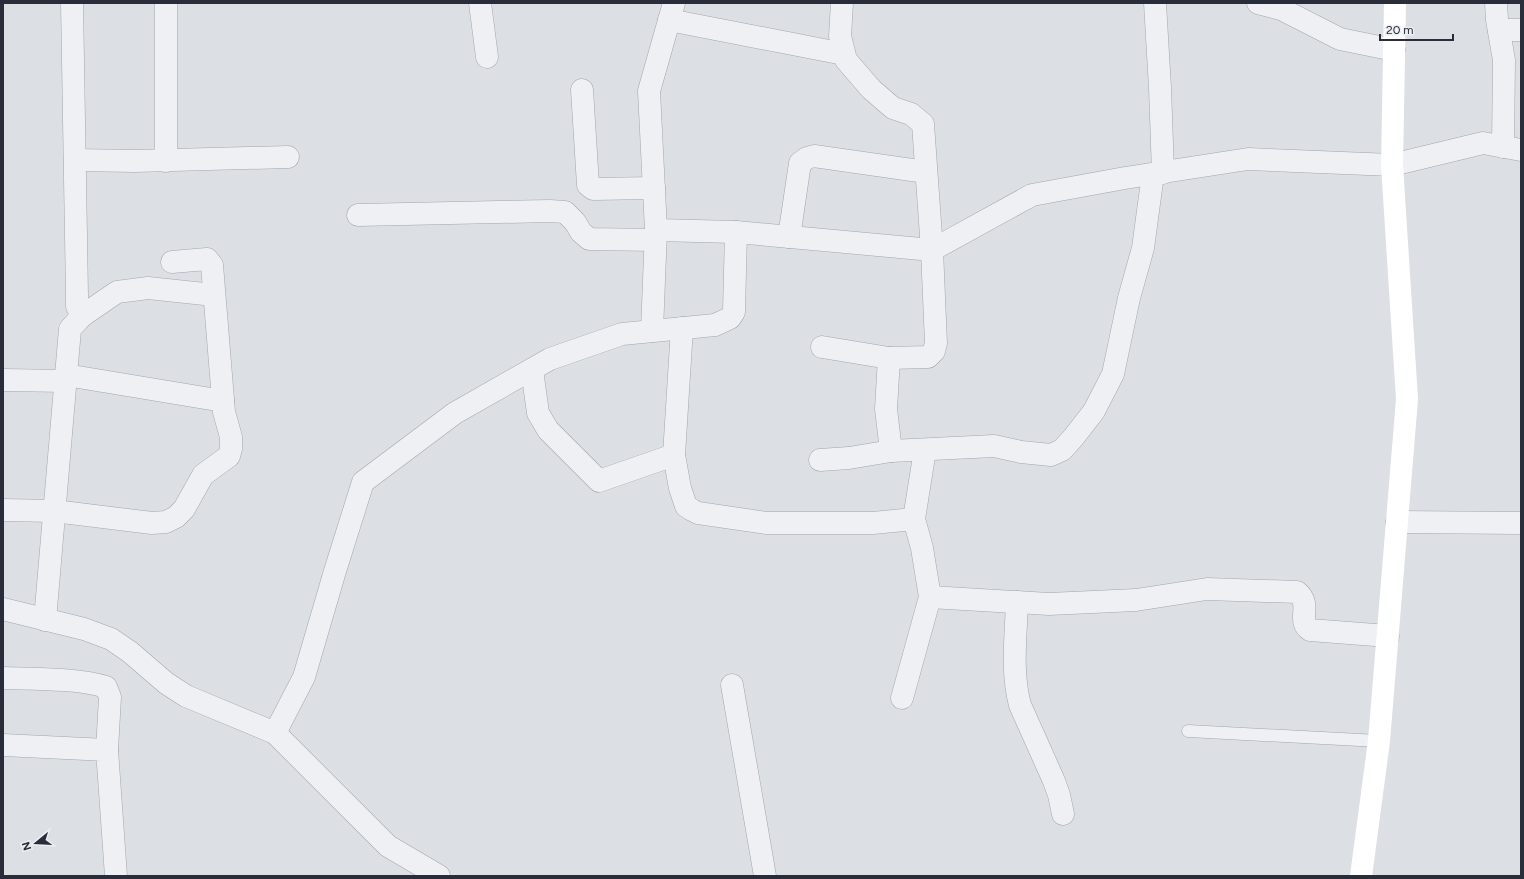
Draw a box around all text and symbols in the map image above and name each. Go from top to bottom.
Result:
scale bar [1380,16,1453,42]
text: 20 m [1386,23,1414,37]
north arrow [16,823,56,863]
text: N [19,840,34,852]

